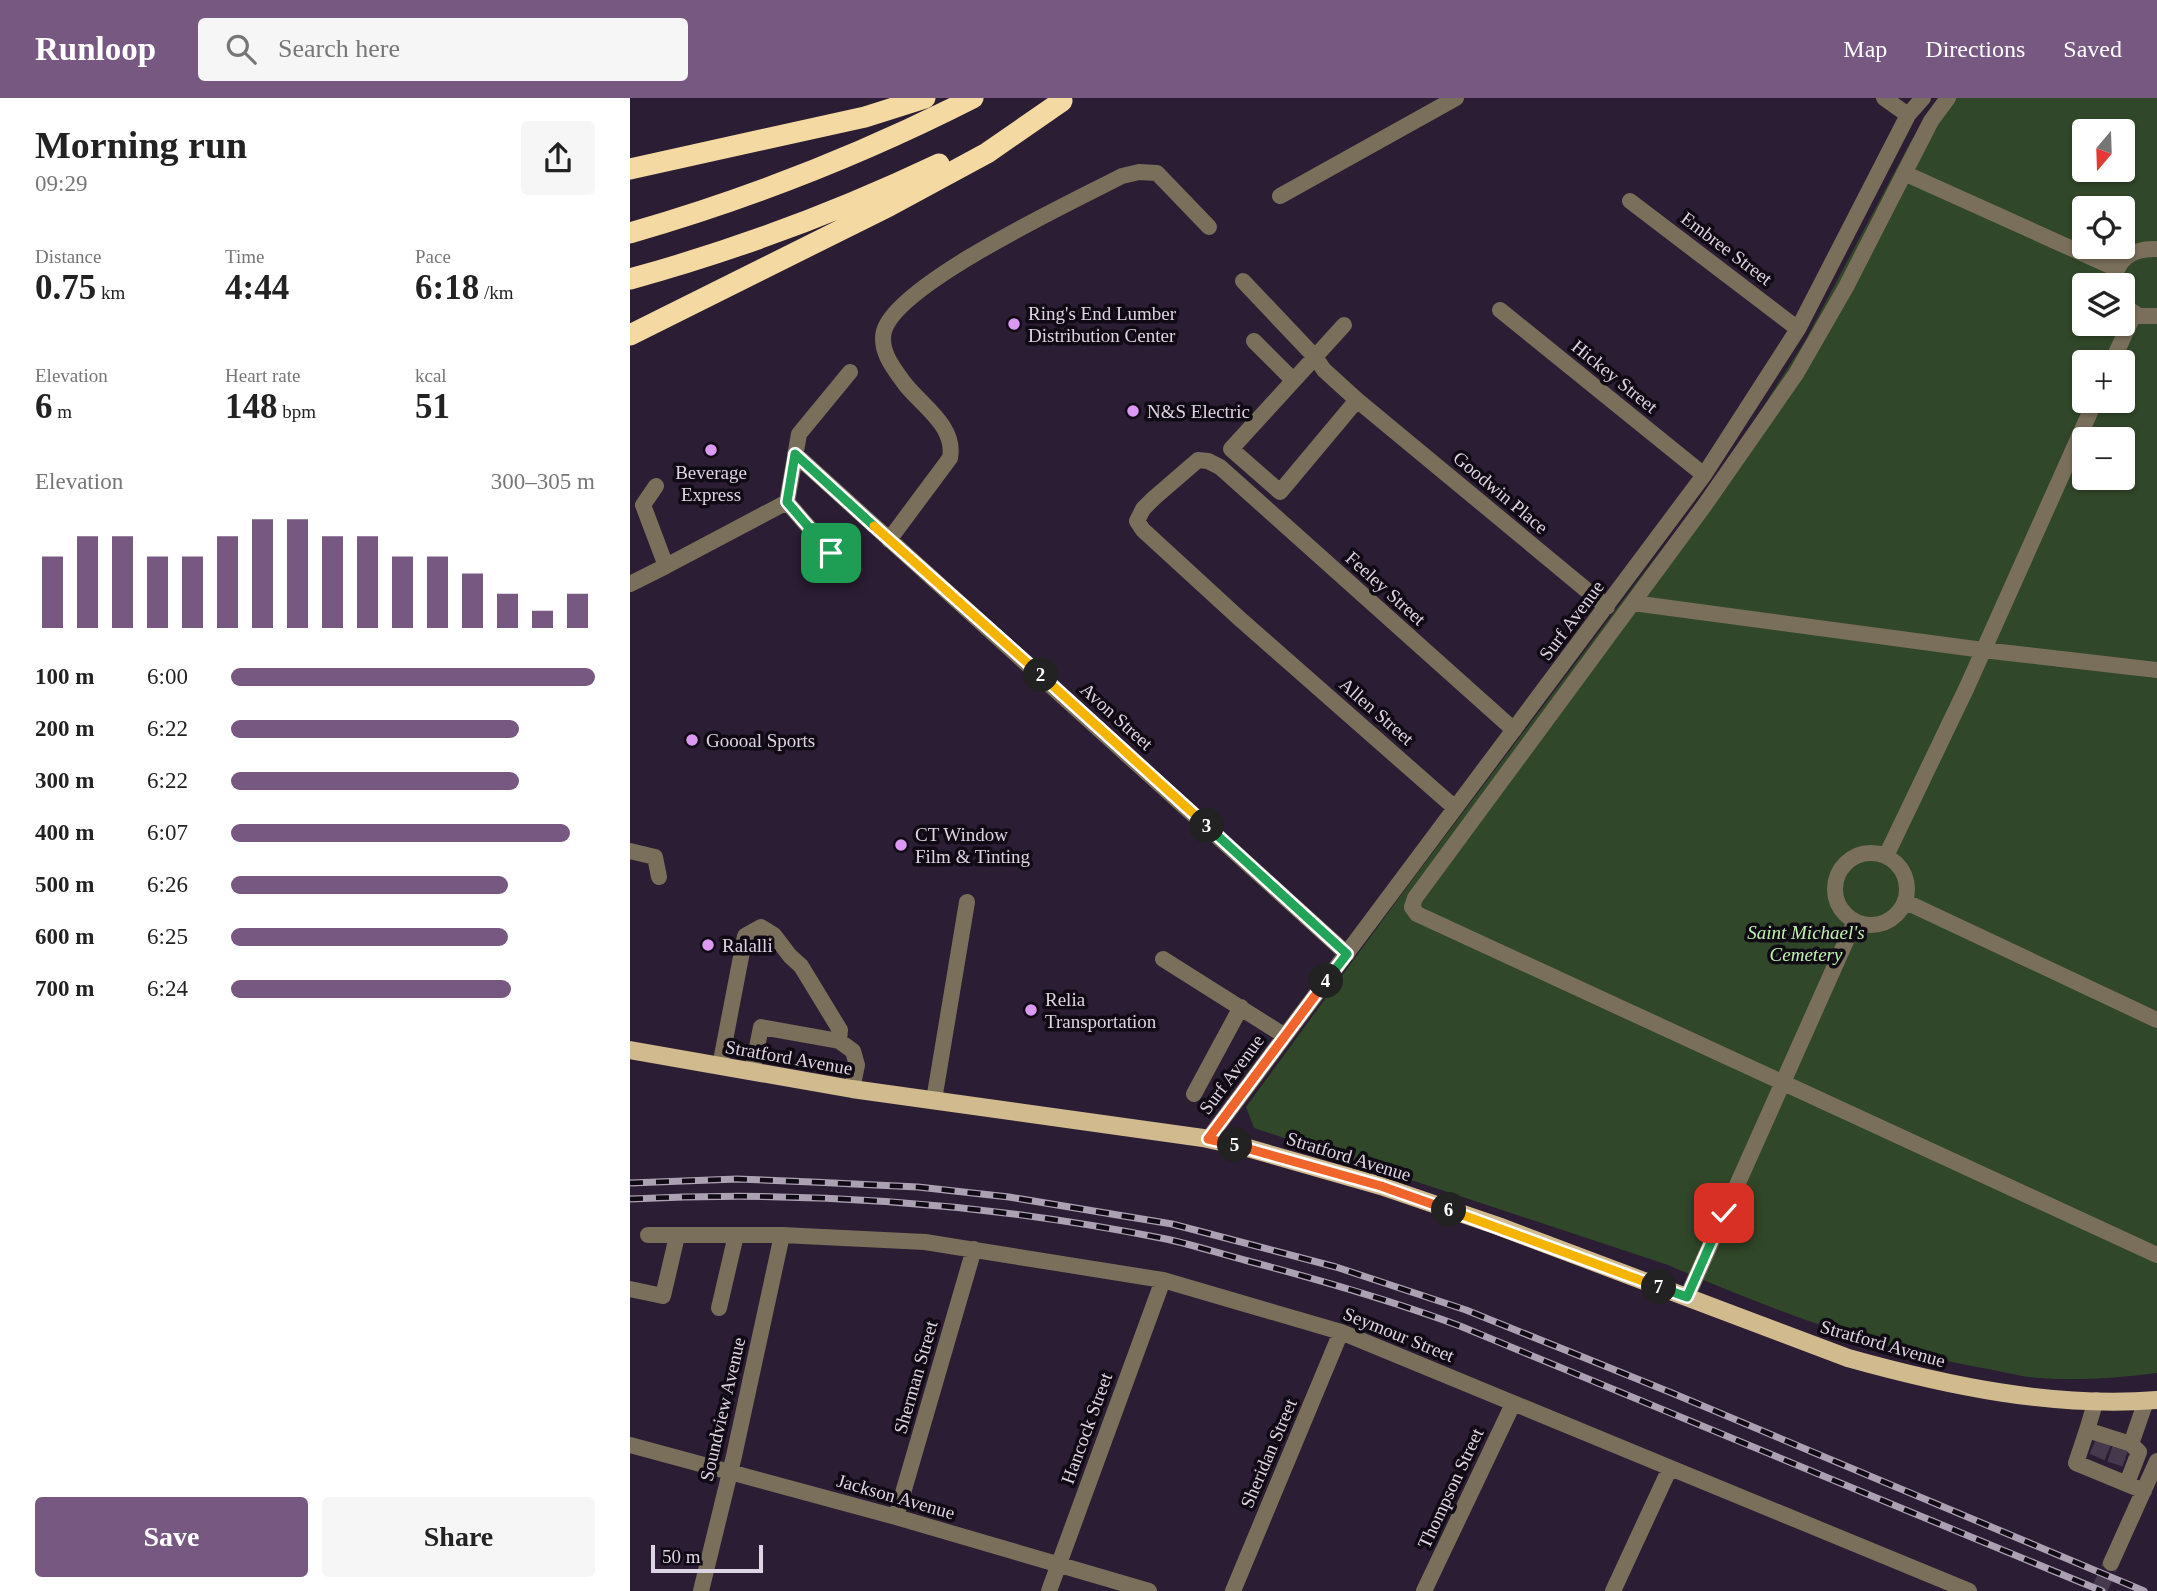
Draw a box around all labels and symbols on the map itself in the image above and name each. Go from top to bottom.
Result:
north arrow [2072,119,2135,182]
street label: Embree Street [1677,207,1777,290]
place label: Ring's End Lumber Distribution Center [1028,303,1177,346]
marker: Ring's End Lumber Distribution Center [1006,316,1022,332]
street label: Hickey Street [1568,336,1662,418]
place label: N&S Electric [1147,401,1250,422]
marker: N&S Electric [1125,403,1141,419]
marker: Beverage Express [703,442,719,458]
street label: Goodwin Place [1449,447,1552,538]
place label: Beverage Express [675,462,747,505]
pin [801,523,861,583]
street label: Feeley Street [1342,547,1430,630]
street label: Surf Avenue [1535,576,1608,664]
pin: 2 [1024,658,1058,692]
street label: Allen Street [1335,674,1419,750]
street label: Avon Street [1076,678,1158,755]
place label: Goooal Sports [706,730,815,751]
marker: Goooal Sports [684,732,700,748]
pin: 3 [1190,808,1224,844]
place label: CT Window Film & Tinting [915,824,1031,867]
marker: CT Window Film & Tinting [893,837,909,853]
park label: Saint Michael's Cemetery [1747,922,1865,965]
place label: Ralalli [722,935,773,956]
marker: Ralalli [700,937,716,953]
pin: 4 [1308,964,1344,998]
place label: Relia Transportation [1045,989,1157,1032]
marker: Relia Transportation [1023,1002,1039,1018]
street label: Surf Avenue [1195,1030,1268,1118]
street label: Stratford Avenue [724,1036,854,1079]
pin: 5 [1218,1128,1252,1162]
street label: Stratford Avenue [1284,1128,1414,1185]
pin [1694,1183,1754,1243]
pin: 6 [1432,1192,1466,1228]
pin: 7 [1642,1270,1676,1304]
street label: Seymour Street [1340,1303,1458,1367]
street label: Stratford Avenue [1818,1316,1948,1371]
street label: Sherman Street [889,1318,942,1436]
street label: Soundview Avenue [696,1335,749,1483]
street label: Hancock Street [1057,1369,1117,1487]
street label: Sheridan Street [1236,1395,1301,1511]
street label: Thompson Street [1413,1424,1488,1552]
street label: Jackson Avenue [835,1470,957,1523]
scale bar [651,1542,763,1574]

